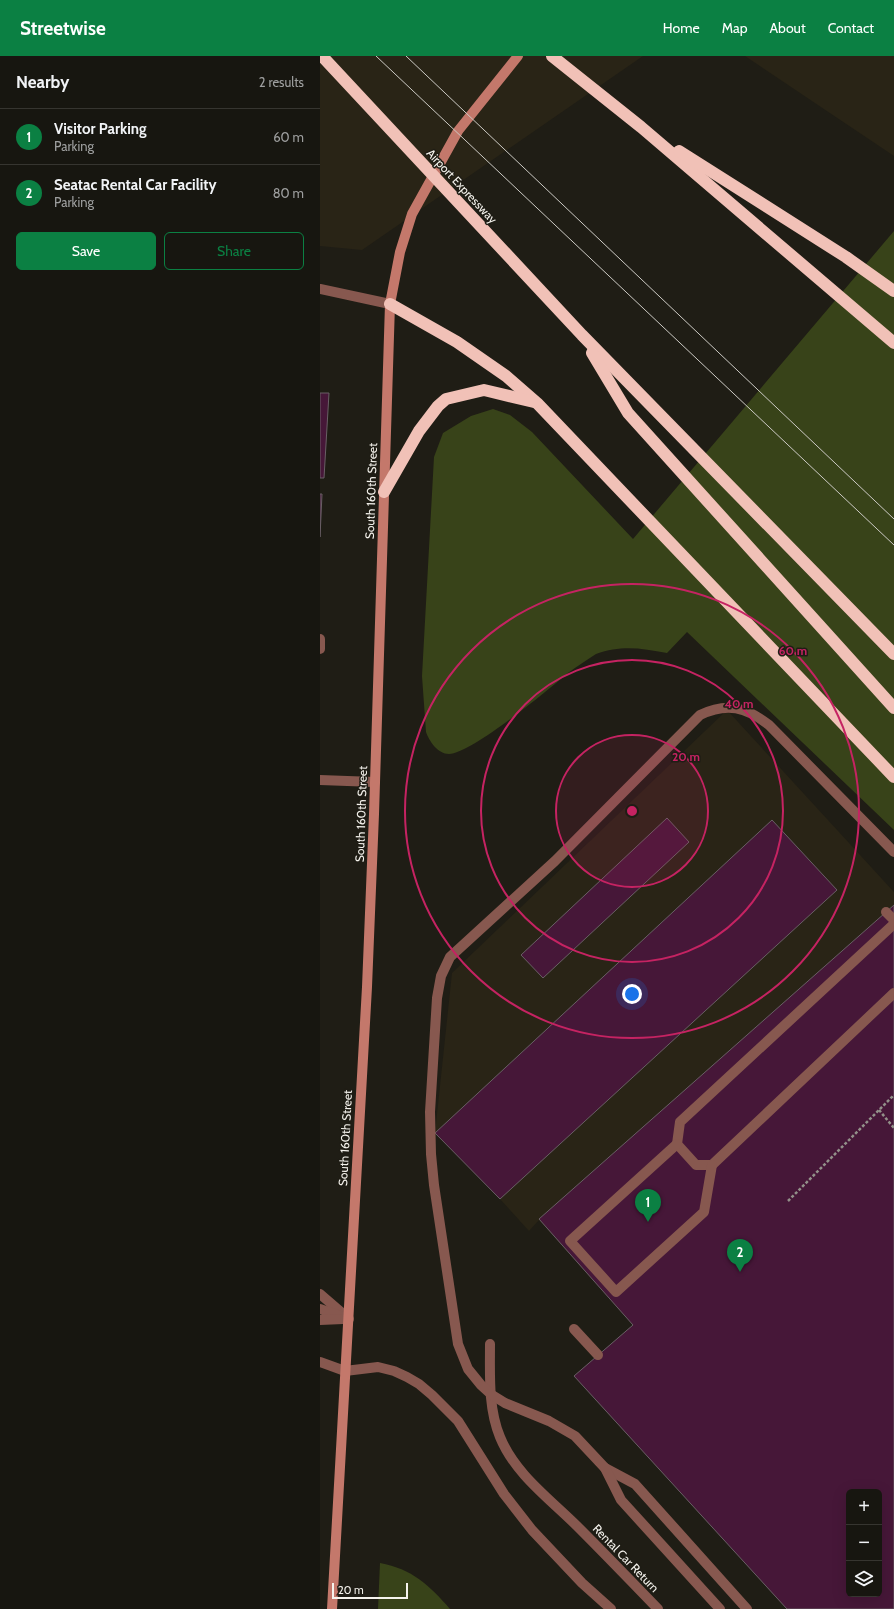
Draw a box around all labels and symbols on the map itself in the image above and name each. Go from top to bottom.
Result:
street label: Airport Expressway [424,146,500,226]
street label: South 160th Street [362,443,380,539]
text: 60 m [779,643,807,658]
text: 40 m [724,696,754,711]
text: 20 m [672,749,700,764]
street label: South 160th Street [352,766,370,862]
centre of rings [625,804,639,818]
your location [622,984,642,1004]
street label: South 160th Street [335,1090,355,1186]
pin: 1 [635,1189,661,1222]
pin: 2 [727,1239,753,1272]
street label: Rental Car Return [590,1521,662,1595]
scale bar [332,1581,408,1600]

